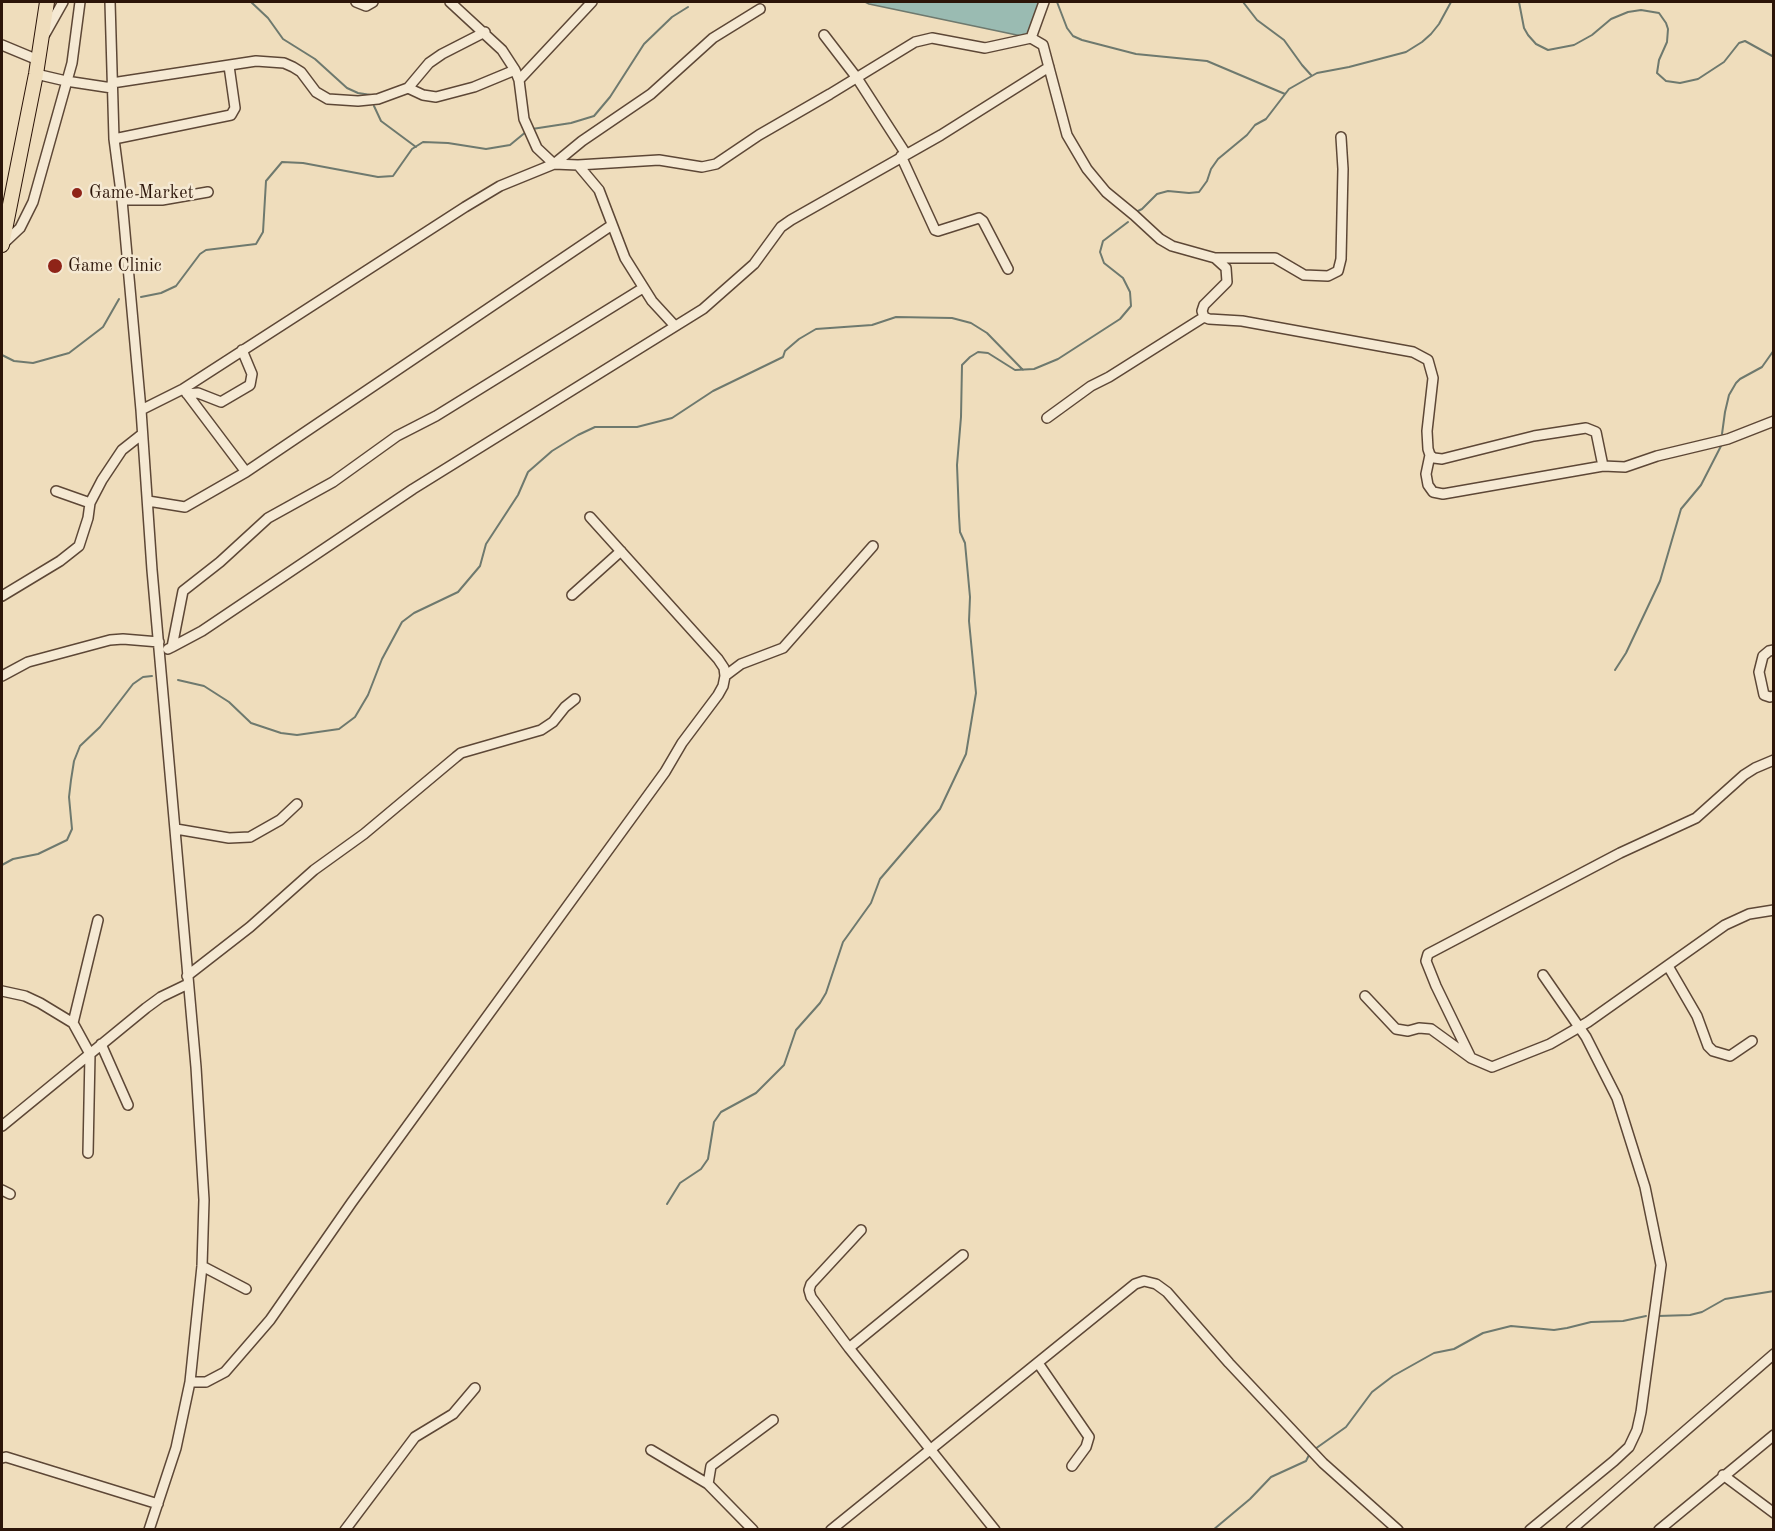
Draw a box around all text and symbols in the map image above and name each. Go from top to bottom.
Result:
place label: Game Market [89,182,194,204]
marker: Game Market [70,186,84,200]
place label: Game Clinic [68,255,162,277]
marker: Game Clinic [46,257,64,275]

